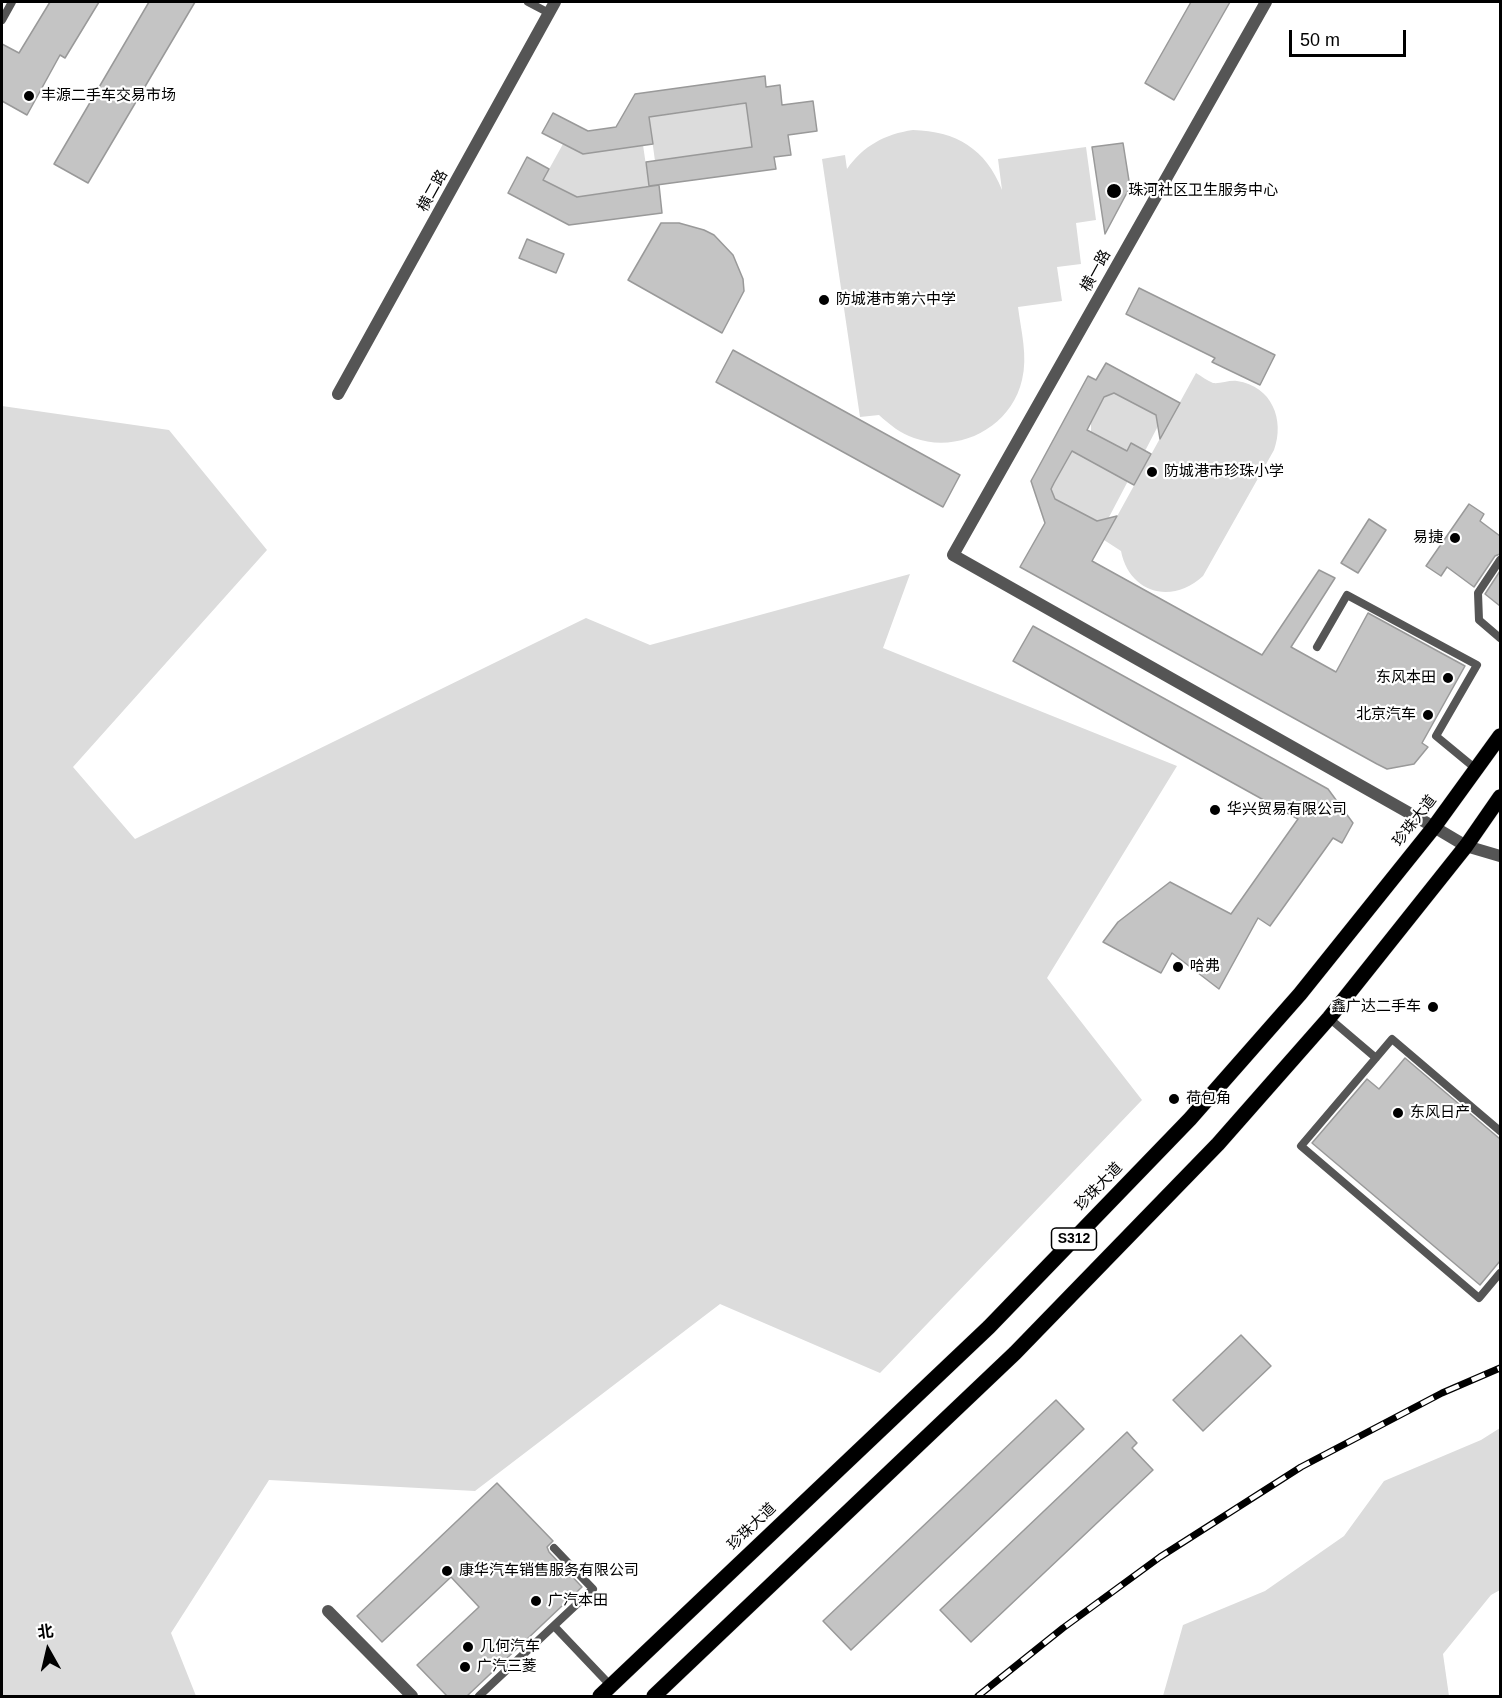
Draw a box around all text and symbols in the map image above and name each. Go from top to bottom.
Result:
scale bar [1292,18,1409,56]
text: 50 m [1300,30,1340,50]
place label: 丰源二手车交易市场 [41,87,176,105]
marker: 丰源二手车交易市场 [22,89,36,103]
street label: 横二路 [414,167,452,215]
marker: 珠河社区卫生服务中心 [1105,182,1123,200]
place label: 珠河社区卫生服务中心 [1128,182,1278,200]
street label: 横一路 [1077,247,1115,295]
place label: 防城港市第六中学 [836,291,956,309]
marker: 防城港市第六中学 [817,293,831,307]
place label: 防城港市珍珠小学 [1164,463,1284,481]
marker: 防城港市珍珠小学 [1145,465,1159,479]
place label: 易捷 [1413,529,1443,547]
marker: 易捷 [1448,531,1462,545]
place label: 东风本田 [1376,669,1436,687]
marker: 东风本田 [1441,671,1455,685]
place label: 北京汽车 [1356,706,1416,724]
marker: 北京汽车 [1421,708,1435,722]
street label: 珍珠大道 [1389,792,1441,850]
place label: 华兴贸易有限公司 [1227,801,1347,819]
marker: 华兴贸易有限公司 [1208,803,1222,817]
place label: 哈弗 [1190,958,1220,976]
marker: 哈弗 [1171,960,1185,974]
place label: 鑫广达二手车 [1331,998,1421,1016]
marker: 鑫广达二手车 [1426,1000,1440,1014]
place label: 荷包角 [1186,1090,1231,1108]
marker: 荷包角 [1167,1092,1181,1106]
place label: 东风日产 [1410,1104,1470,1122]
marker: 东风日产 [1391,1106,1405,1120]
street label: 珍珠大道 [1072,1159,1126,1215]
road number: S312 [1052,1228,1096,1250]
street label: 珍珠大道 [724,1500,780,1554]
place label: 康华汽车销售服务有限公司 [459,1562,639,1580]
marker: 康华汽车销售服务有限公司 [440,1564,454,1578]
place label: 广汽本田 [548,1592,608,1610]
marker: 广汽本田 [529,1594,543,1608]
north arrow [18,1620,78,1680]
text: 北 [36,1622,55,1641]
place label: 几何汽车 [480,1638,540,1656]
marker: 几何汽车 [461,1640,475,1654]
place label: 广汽三菱 [477,1658,537,1676]
marker: 广汽三菱 [458,1660,472,1674]

